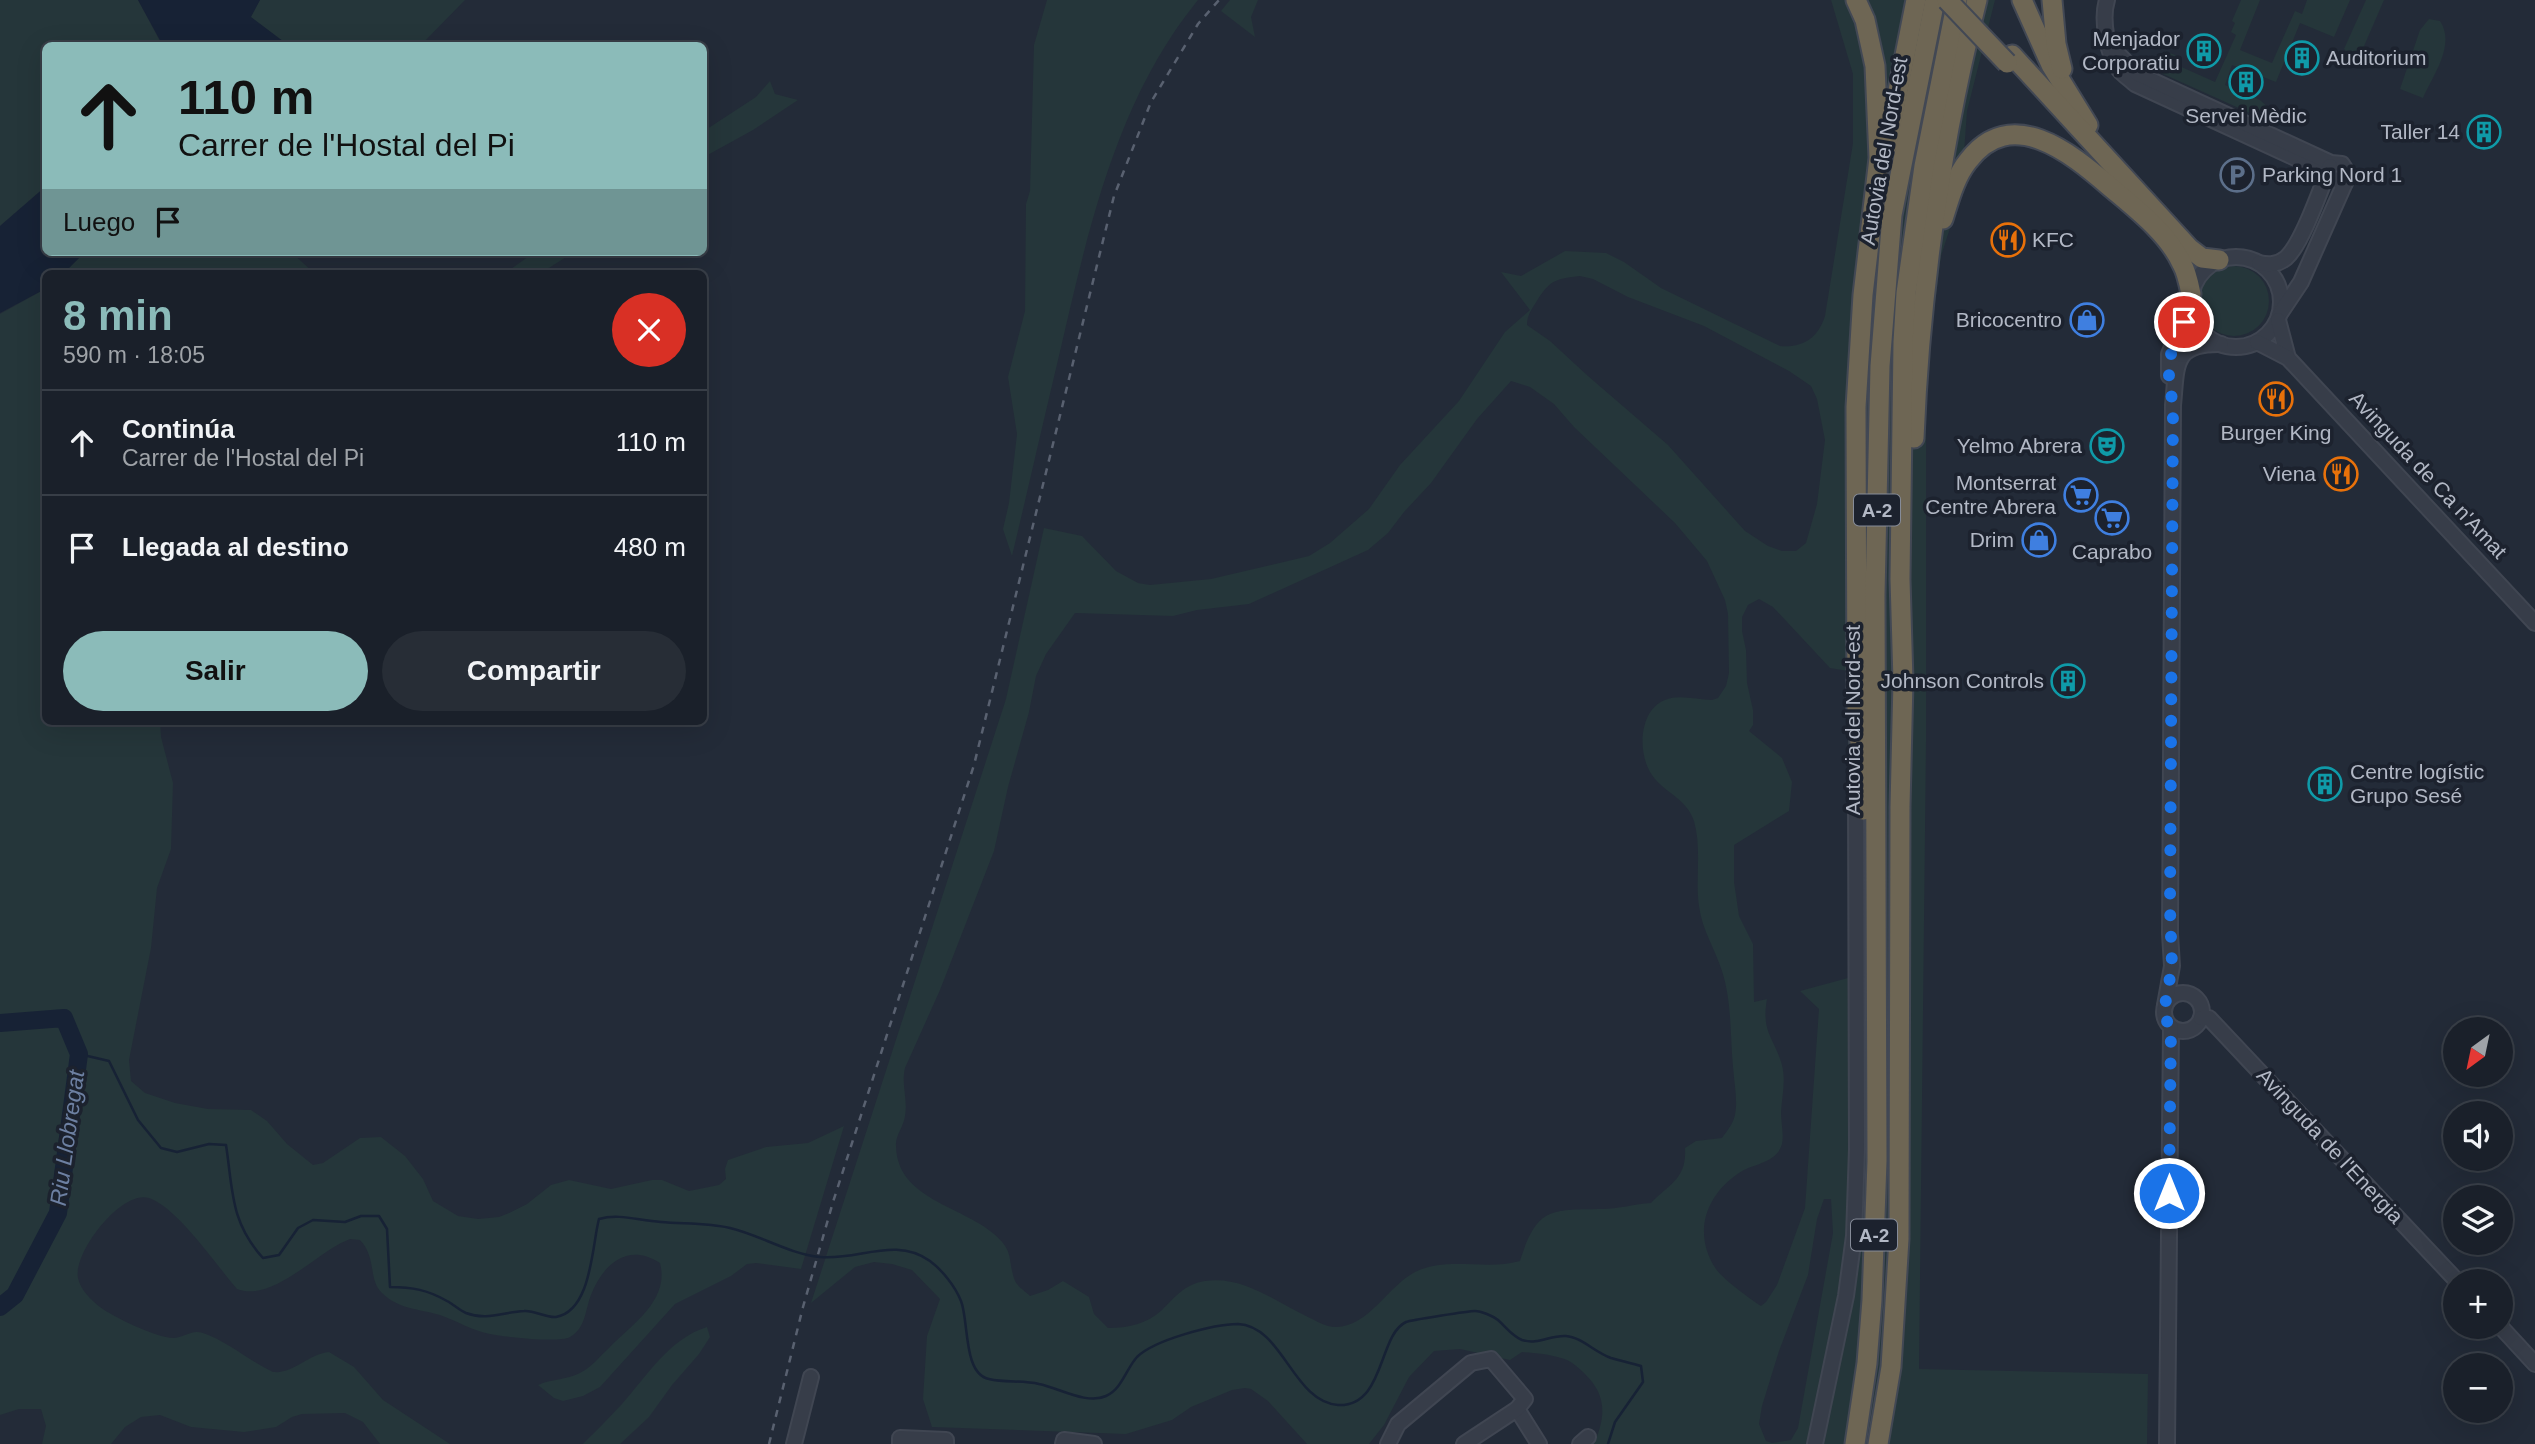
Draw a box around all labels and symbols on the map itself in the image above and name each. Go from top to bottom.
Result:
place label: Menjador Corporatiu [2082,27,2180,74]
building icon: Menjador Corporatiu [2185,32,2223,70]
building icon: Auditorium [2283,39,2321,77]
place label: Auditorium [2326,46,2426,69]
street label: Autovia del Nord-est [1856,55,1911,247]
building icon: Servei Mèdic [2227,63,2265,101]
place label: Servei Mèdic [2185,104,2307,127]
building icon: Taller 14 [2465,113,2503,151]
place label: Taller 14 [2381,120,2460,143]
parking icon: Parking Nord 1 [2218,156,2256,194]
place label: Parking Nord 1 [2262,163,2402,186]
restaurant icon: KFC [1989,221,2027,259]
place label: KFC [2032,228,2074,251]
pin [2154,292,2214,352]
shop icon: Bricocentro [2068,301,2106,339]
place label: Bricocentro [1956,308,2062,331]
restaurant icon: Burger King [2257,380,2295,418]
street label: Avinguda de Ca n'Amat [2345,387,2512,563]
place label: Burger King [2221,421,2331,444]
theatre icon: Yelmo Abrera [2088,427,2126,465]
place label: Yelmo Abrera [1957,434,2082,457]
restaurant icon: Viena [2322,455,2360,493]
place label: Viena [2263,462,2316,485]
place label: Montserrat Centre Abrera [1925,471,2056,518]
supermarket icon: Montserrat Centre Abrera [2062,476,2100,514]
road number: A-2 [1854,495,1900,526]
supermarket icon: Caprabo [2093,499,2131,537]
shop icon: Drim [2020,521,2058,559]
place label: Drim [1970,528,2014,551]
place label: Caprabo [2072,540,2152,563]
street label: Autovia del Nord-est [1841,625,1864,815]
building icon: Johnson Controls [2049,662,2087,700]
place label: Johnson Controls [1881,669,2044,692]
place label: Centre logístic Grupo Sesé [2350,760,2484,807]
building icon: Centre logístic Grupo Sesé [2306,765,2344,803]
north arrow [2443,1017,2513,1087]
street label: Avinguda de l'Energia [2253,1063,2408,1228]
water label: Riu Llobregat [45,1067,90,1208]
position arrow [2132,1156,2206,1230]
road number: A-2 [1851,1219,1897,1250]

